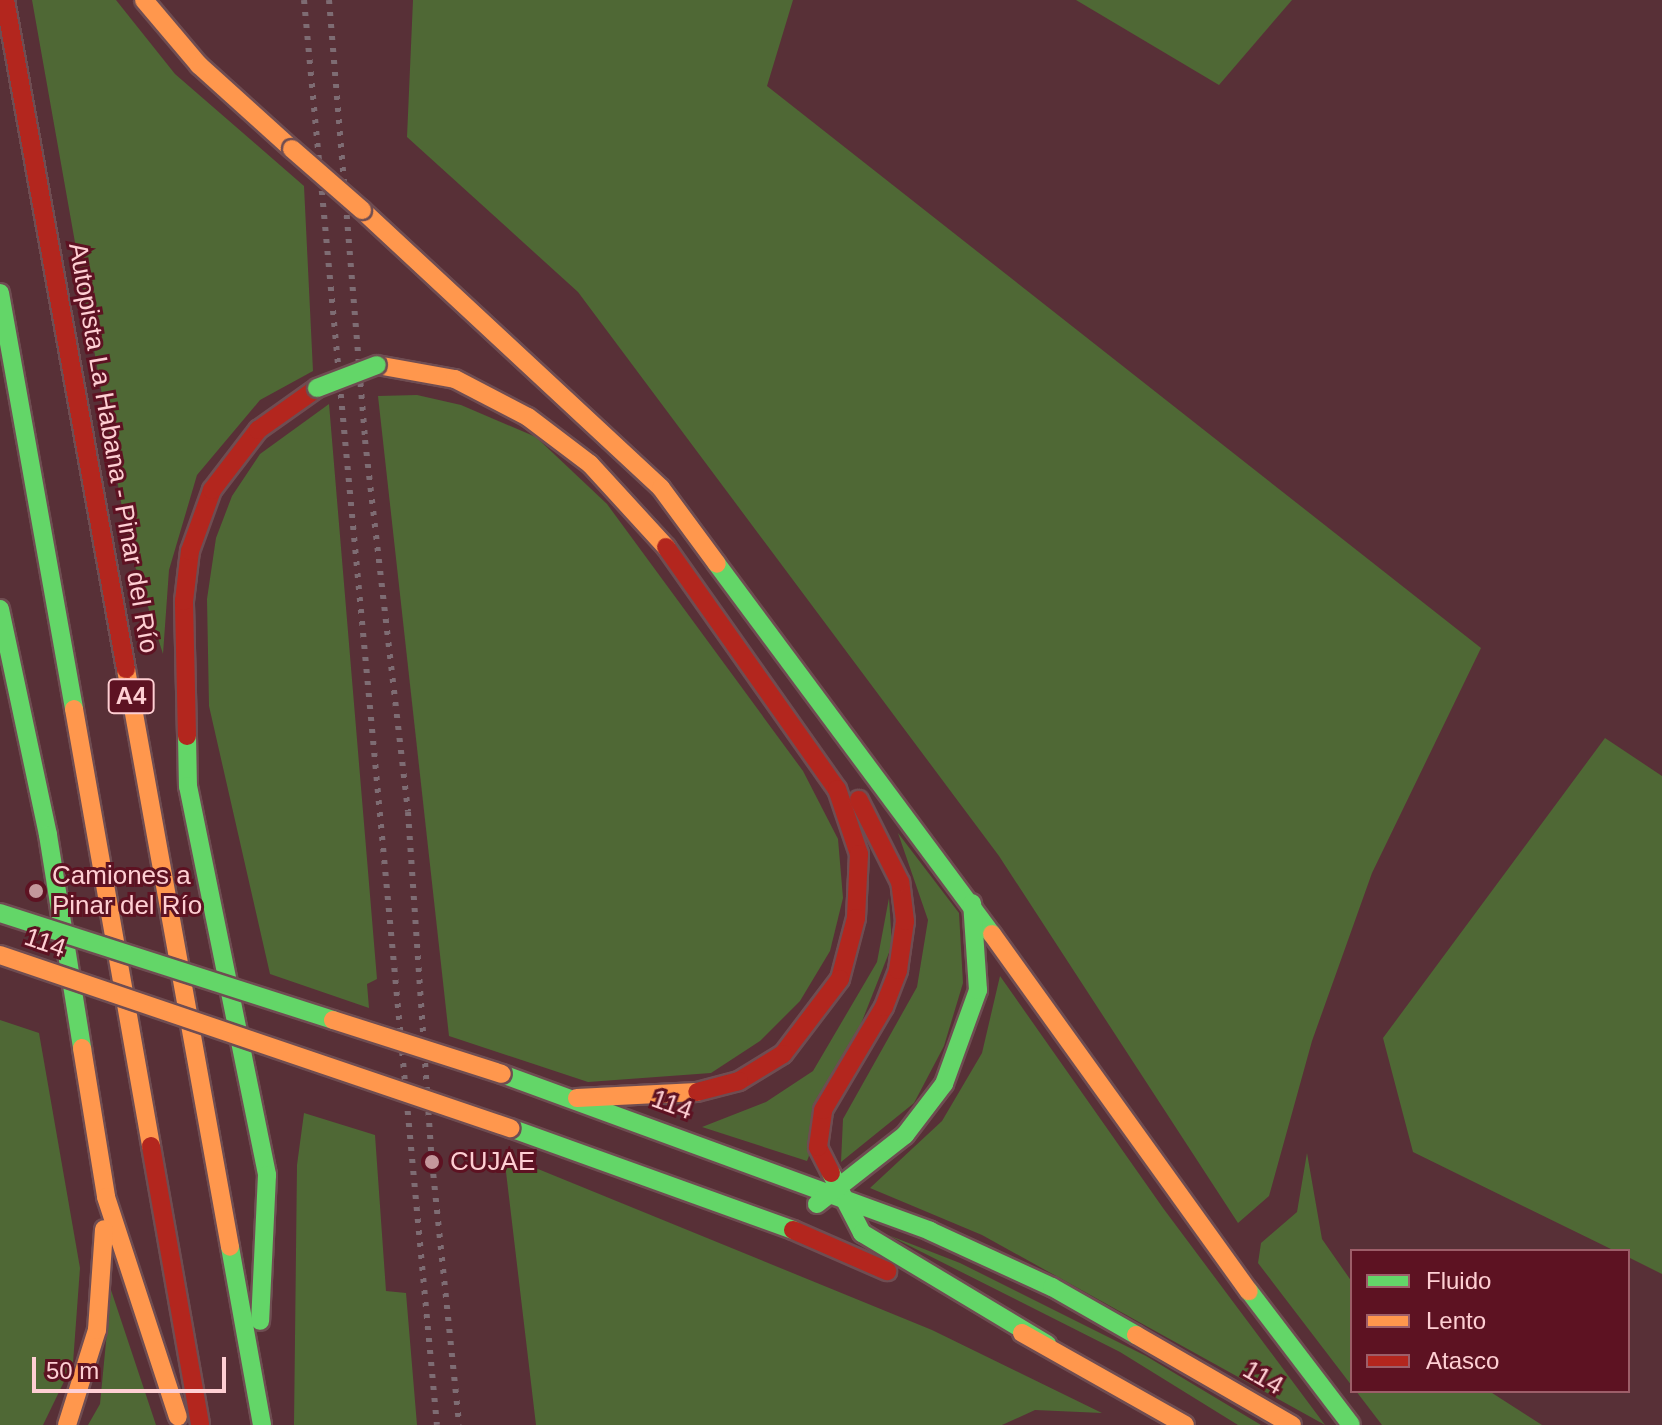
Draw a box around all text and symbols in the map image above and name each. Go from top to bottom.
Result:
street label: Autopista La Habana - Pinar del Río [61,240,165,656]
road number: A4 [107,676,155,716]
place label: Camiones a Pinar del Río [52,860,202,922]
marker: Camiones a Pinar del Río [27,882,45,900]
street label: 114 [20,922,70,964]
street label: 114 [647,1083,697,1127]
place label: CUJAE [450,1146,535,1178]
marker: CUJAE [421,1151,443,1173]
legend [1350,1249,1630,1393]
text: Fluido [1426,1267,1491,1294]
text: Lento [1426,1307,1486,1334]
scale bar [36,1341,230,1391]
text: Atasco [1426,1347,1499,1374]
street label: 114 [1237,1354,1289,1402]
text: 50 m [46,1357,99,1384]

